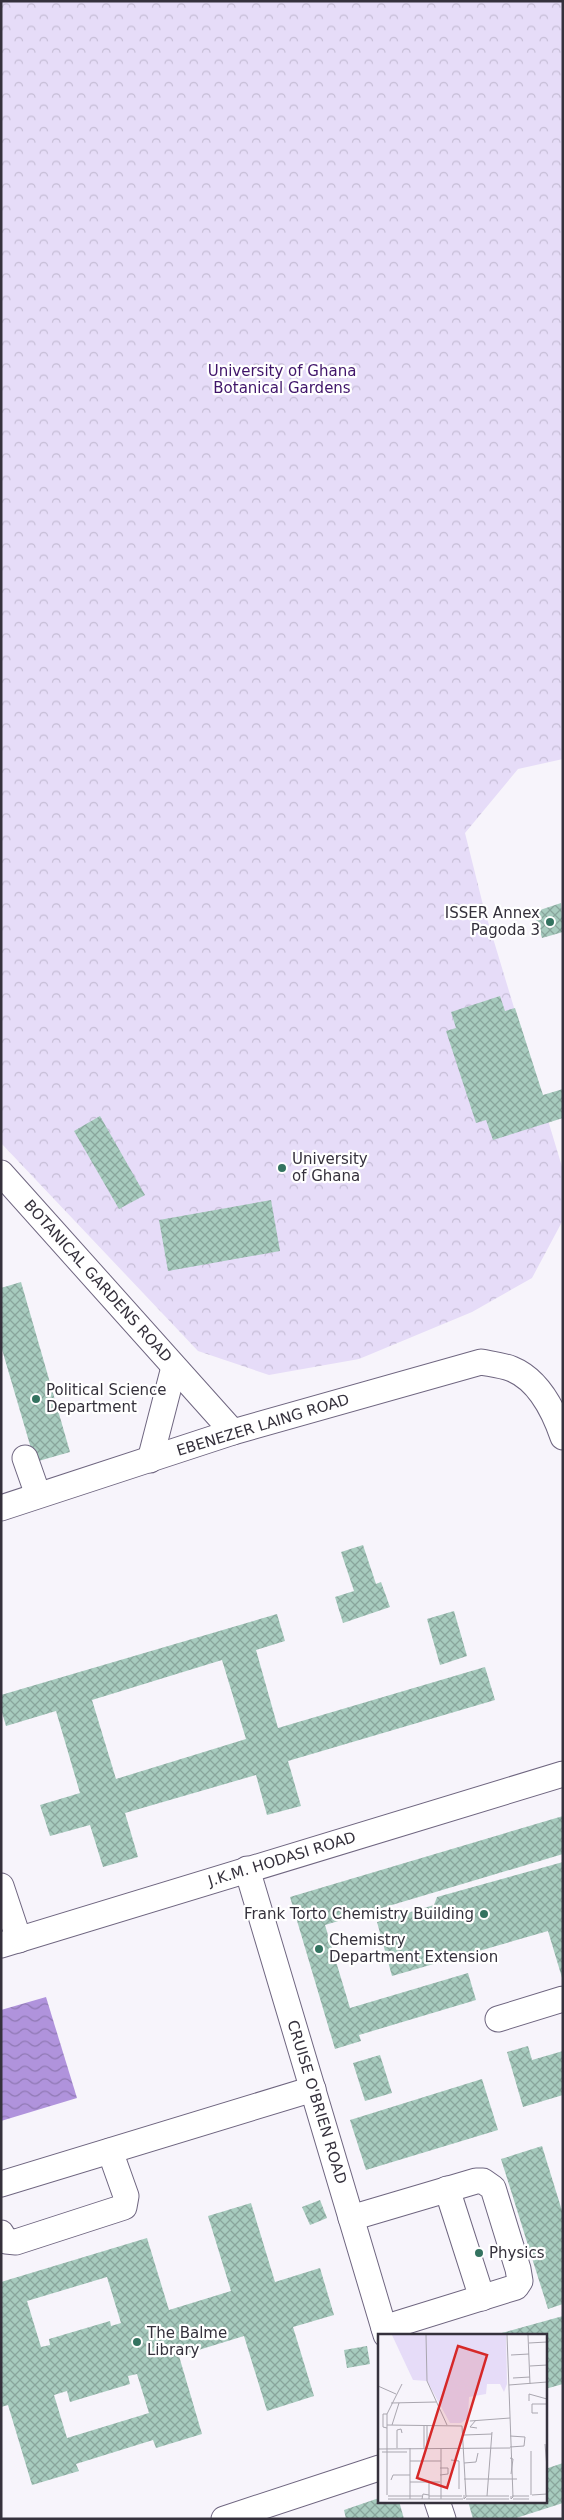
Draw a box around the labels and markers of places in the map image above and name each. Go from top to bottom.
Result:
place label: ISSER Annex Pagoda 3 [445,904,540,939]
marker: ISSER Annex Pagoda 3 [544,916,556,928]
place label: University of Ghana [292,1150,368,1185]
marker: University of Ghana [276,1162,288,1174]
place label: Political Science Department [46,1381,167,1416]
marker: Political Science Department [30,1393,42,1405]
place label: Frank Torto Chemistry Building [244,1905,474,1923]
marker: Frank Torto Chemistry Building [478,1908,490,1920]
place label: Chemistry Department Extension [329,1931,498,1966]
marker: Chemistry Department Extension [313,1943,325,1955]
place label: Physics [489,2244,545,2262]
marker: Physics [473,2247,485,2259]
place label: The Balme Library [146,2324,227,2359]
marker: The Balme Library [131,2336,143,2348]

